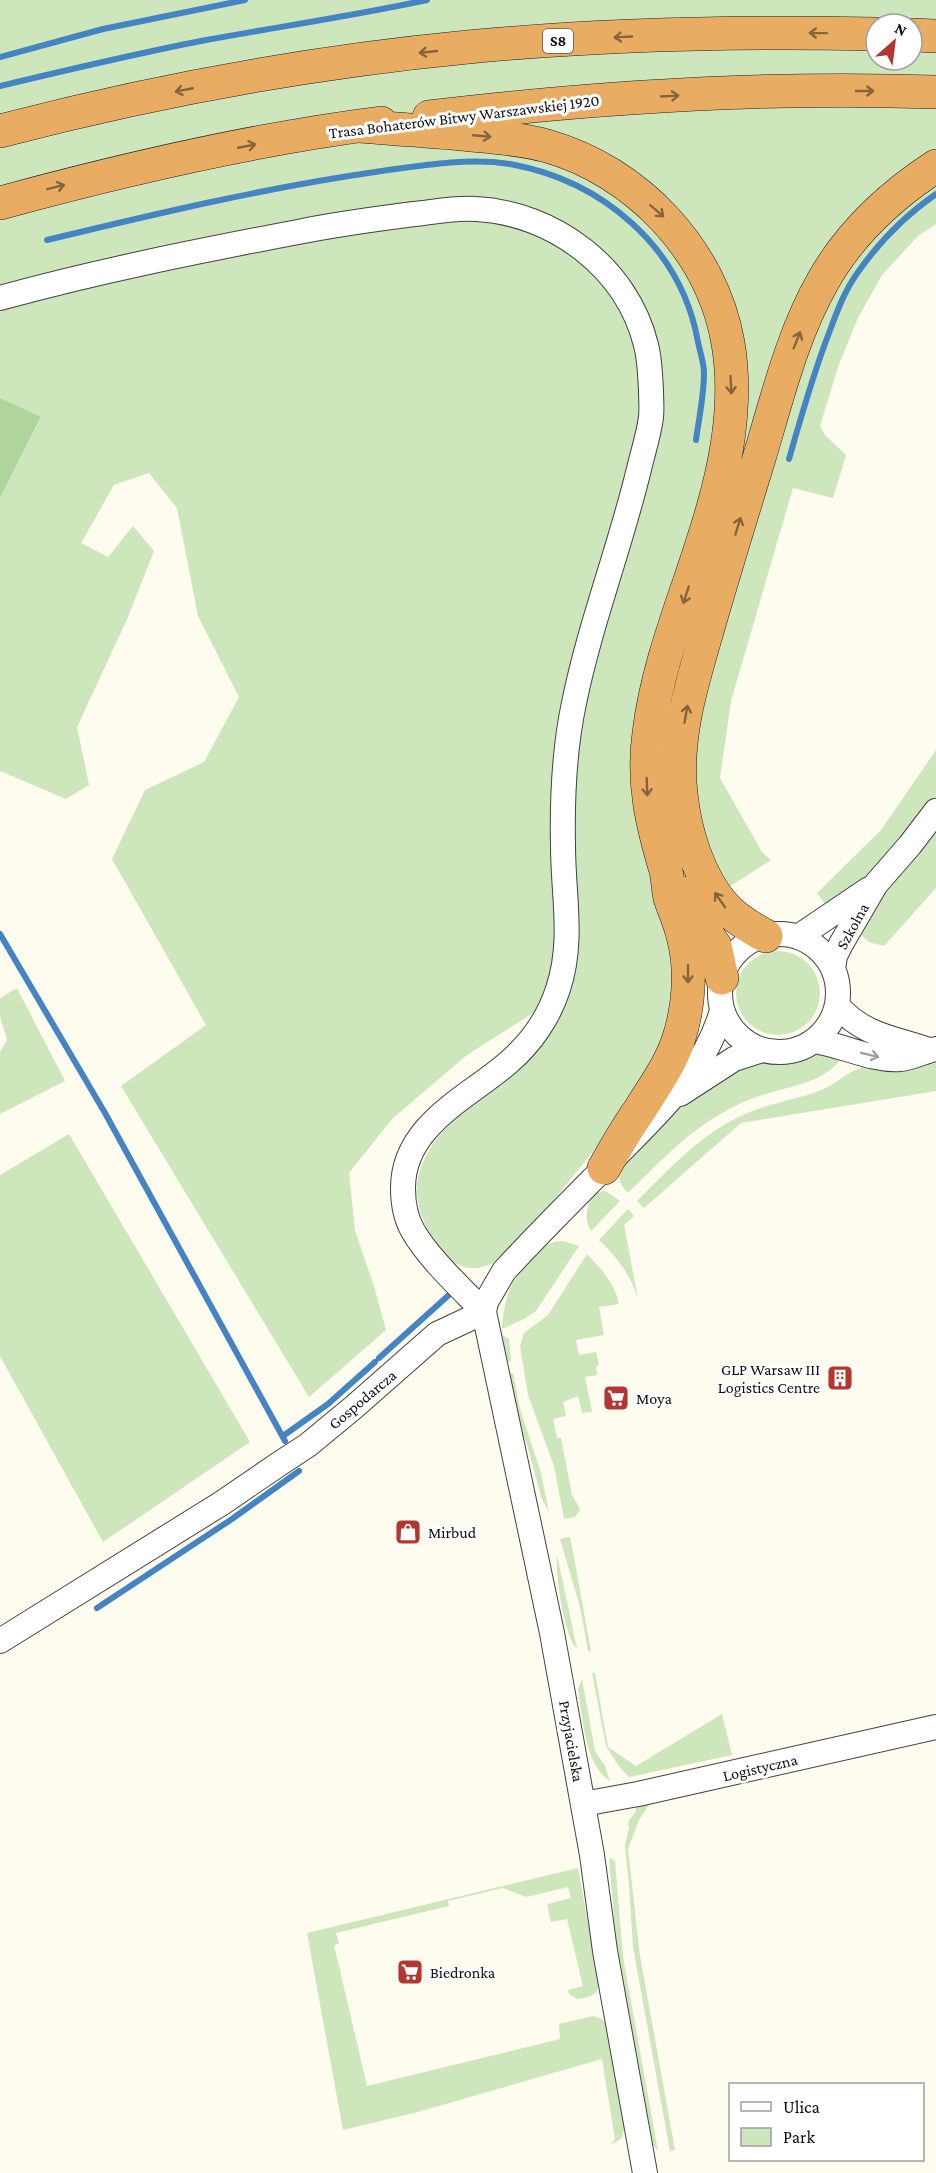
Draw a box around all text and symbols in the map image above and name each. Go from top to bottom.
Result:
north arrow [864,12,924,72]
text: N [892,19,910,39]
one-way arrow [808,27,828,39]
road number: S8 [543,29,573,53]
one-way arrow [613,32,633,43]
one-way arrow [419,47,439,58]
one-way arrow [175,85,194,96]
one-way arrow [854,85,874,97]
one-way arrow [659,90,679,101]
street label: Trasa Bohaterów Bitwy Warszawskiej 1920 [328,91,600,143]
one-way arrow [471,131,491,142]
one-way arrow [237,140,256,151]
one-way arrow [47,181,66,193]
one-way arrow [649,204,664,218]
one-way arrow [792,331,803,350]
one-way arrow [725,375,736,395]
one-way arrow [733,517,744,536]
one-way arrow [679,585,690,604]
one-way arrow [681,705,692,724]
one-way arrow [641,777,653,797]
one-way arrow [714,892,726,908]
street label: Szkolna [833,900,872,952]
one-way arrow [682,964,694,983]
one-way arrow [861,1049,880,1061]
place label: GLP Warsaw III Logistics Centre [718,1361,820,1397]
building icon: GLP Warsaw III Logistics Centre [825,1363,855,1393]
street label: Gospodarcza [325,1366,401,1433]
supermarket icon: Moya [601,1383,631,1413]
place label: Moya [636,1390,672,1408]
shop icon: Mirbud [393,1517,423,1547]
place label: Mirbud [428,1524,477,1541]
street label: Przyjacielska [555,1699,587,1784]
street label: Logistyczna [721,1751,800,1785]
supermarket icon: Biedronka [395,1957,425,1987]
place label: Biedronka [430,1964,496,1981]
legend [729,2083,924,2161]
text: Ulica [783,2097,820,2117]
text: Park [783,2127,815,2147]

